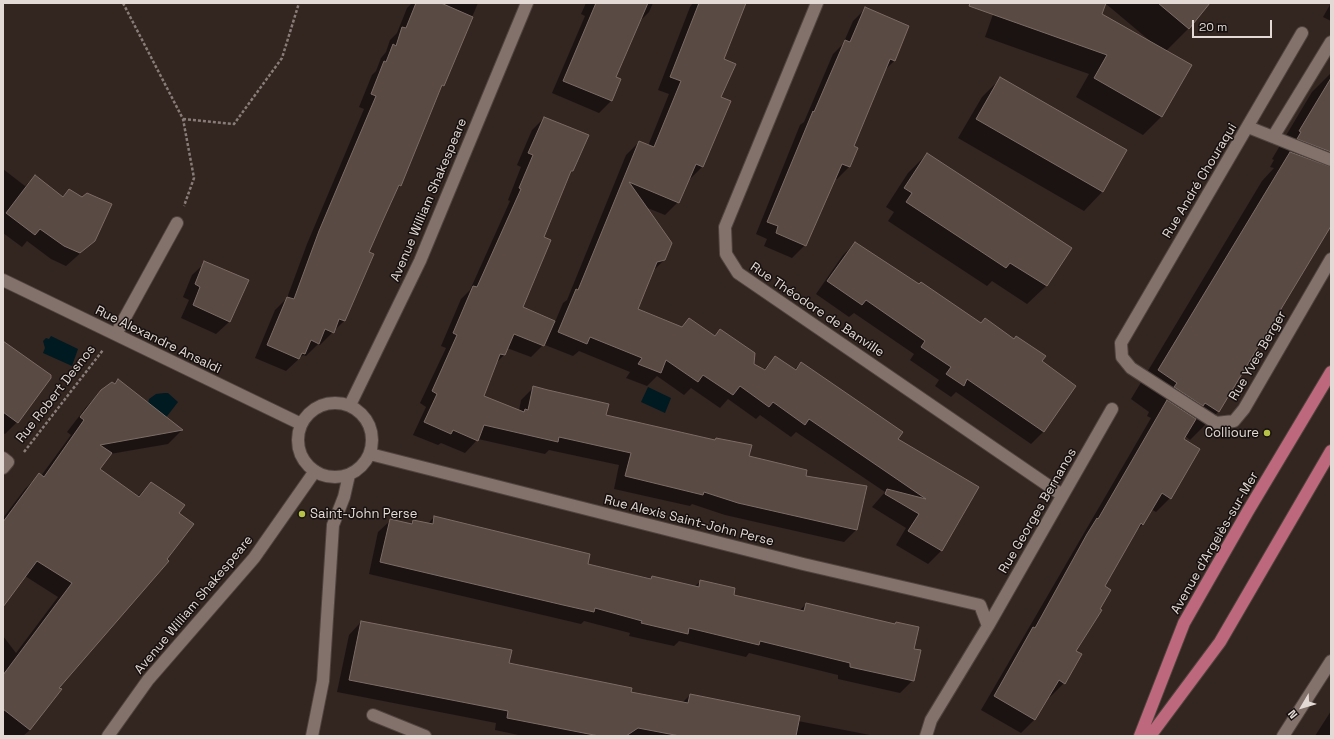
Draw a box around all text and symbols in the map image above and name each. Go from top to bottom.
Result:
scale bar [1194,12,1274,38]
text: 20 m [1199,19,1227,35]
street label: Avenue William Shakespeare [387,116,471,284]
street label: Rue André Chouraqui [1160,121,1240,241]
street label: Rue Théodore de Banville [747,259,887,361]
street label: Rue Alexandre Ansaldi [93,303,223,377]
street label: Rue Yves Berger [1226,308,1290,404]
street label: Rue Robert Desnos [13,342,99,446]
place label: Collioure [1205,425,1259,441]
marker: Collioure [1262,428,1272,438]
street label: Rue Georges Bernanos [996,446,1080,576]
street label: Avenue d'Argelès-sur-Mer [1168,469,1262,617]
street label: Rue Alexis Saint-John Perse [603,492,775,550]
place label: Saint-John Perse [310,506,417,522]
marker: Saint-John Perse [297,509,307,519]
street label: Avenue William Shakespeare [131,533,257,677]
north arrow [1282,687,1322,727]
text: N [1285,707,1300,722]

